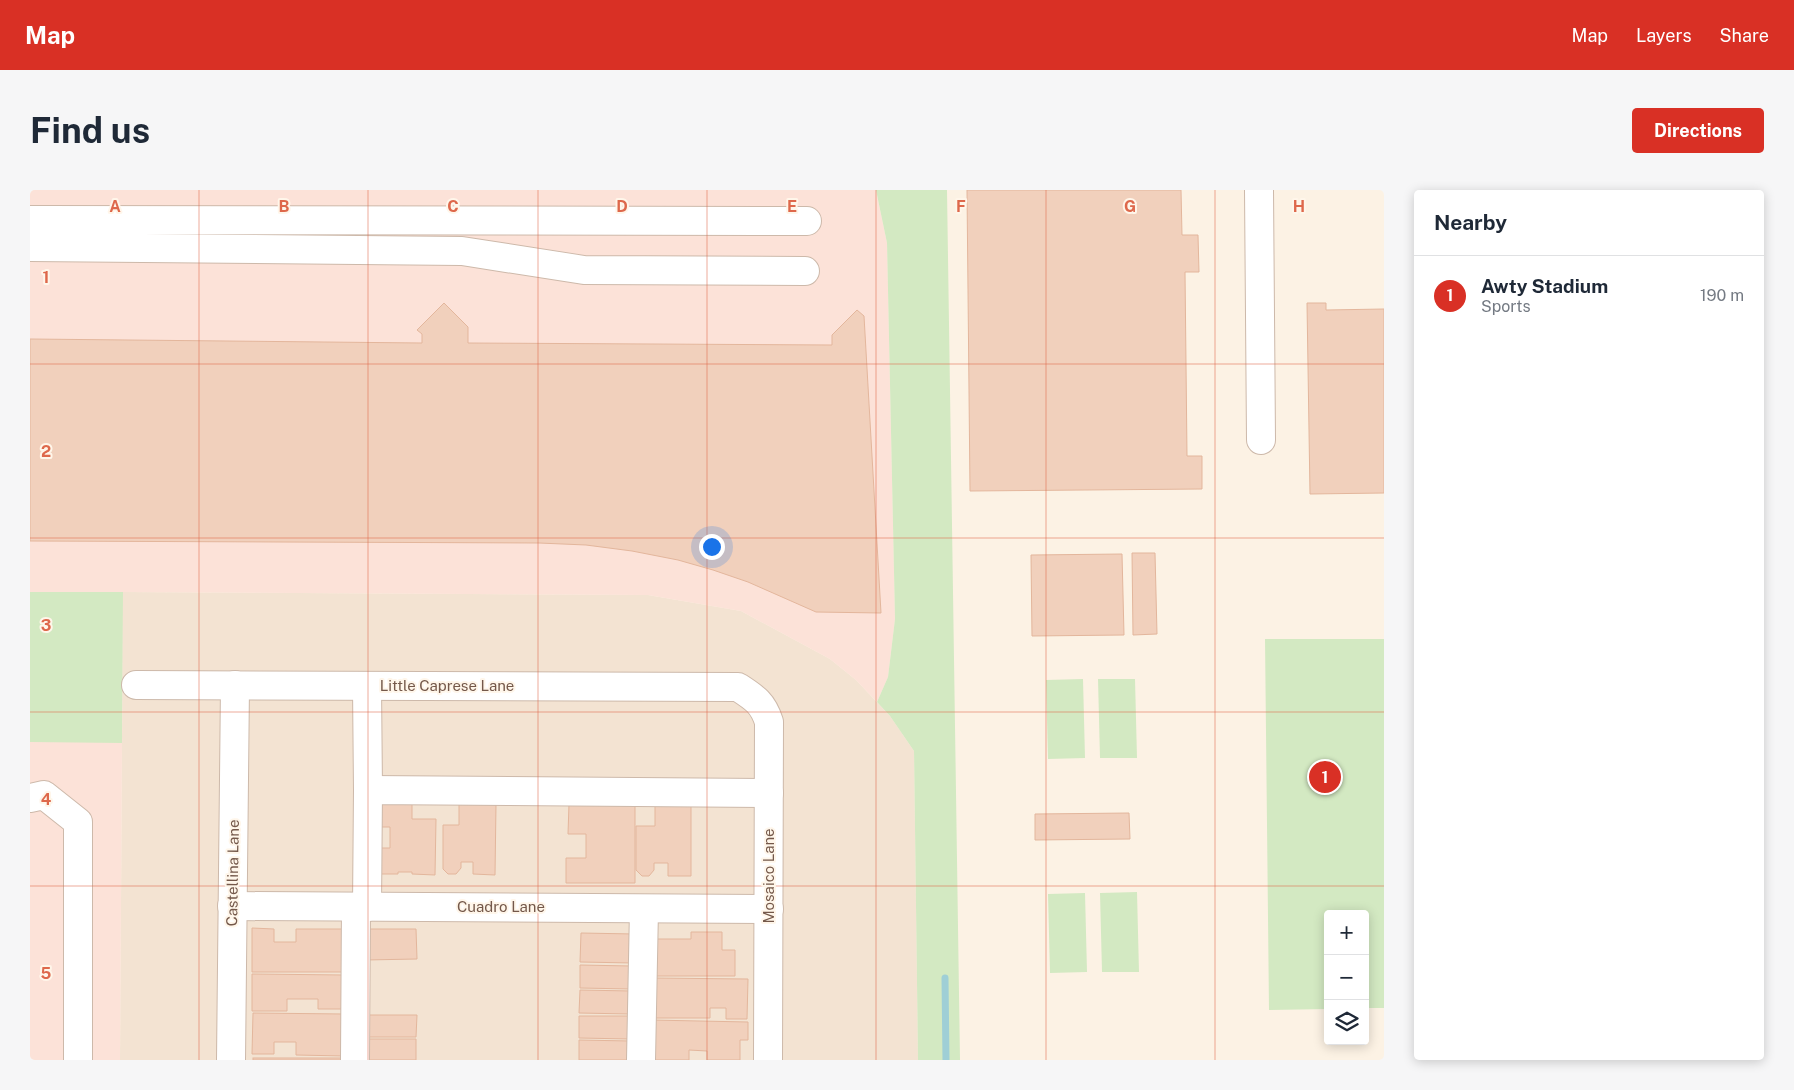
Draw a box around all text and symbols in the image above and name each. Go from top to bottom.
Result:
text: Map [25,21,75,49]
text: Map [1572,25,1608,46]
text: Layers [1636,25,1692,46]
text: Share [1720,25,1769,46]
button: Directions [1632,108,1764,153]
text: Find us [30,110,150,151]
text: A [109,197,121,216]
text: B [279,197,290,216]
text: C [447,197,459,216]
text: D [616,197,628,216]
text: E [787,197,797,216]
text: F [956,197,966,216]
text: G [1124,197,1136,216]
text: H [1293,197,1305,216]
text: Nearby [1434,210,1507,235]
text: 1 [43,268,49,287]
text: Awty Stadium [1481,275,1608,297]
text: 1 [1447,286,1453,305]
text: 190 m [1700,286,1744,305]
text: Sports [1481,297,1531,316]
text: 2 [41,442,51,461]
your location [699,534,725,560]
text: 3 [41,616,51,635]
street label: Little Caprese Lane [380,677,514,694]
pin: 1 [1309,758,1341,796]
text: 4 [41,790,52,809]
street label: Castellina Lane [223,819,242,927]
street label: Mosaico Lane [760,828,777,924]
street label: Cuadro Lane [457,898,545,915]
map controls [1324,910,1369,1045]
button: + [1324,910,1369,955]
button: − [1324,955,1369,1000]
text: 5 [41,964,52,983]
button: layers [1324,1000,1369,1045]

